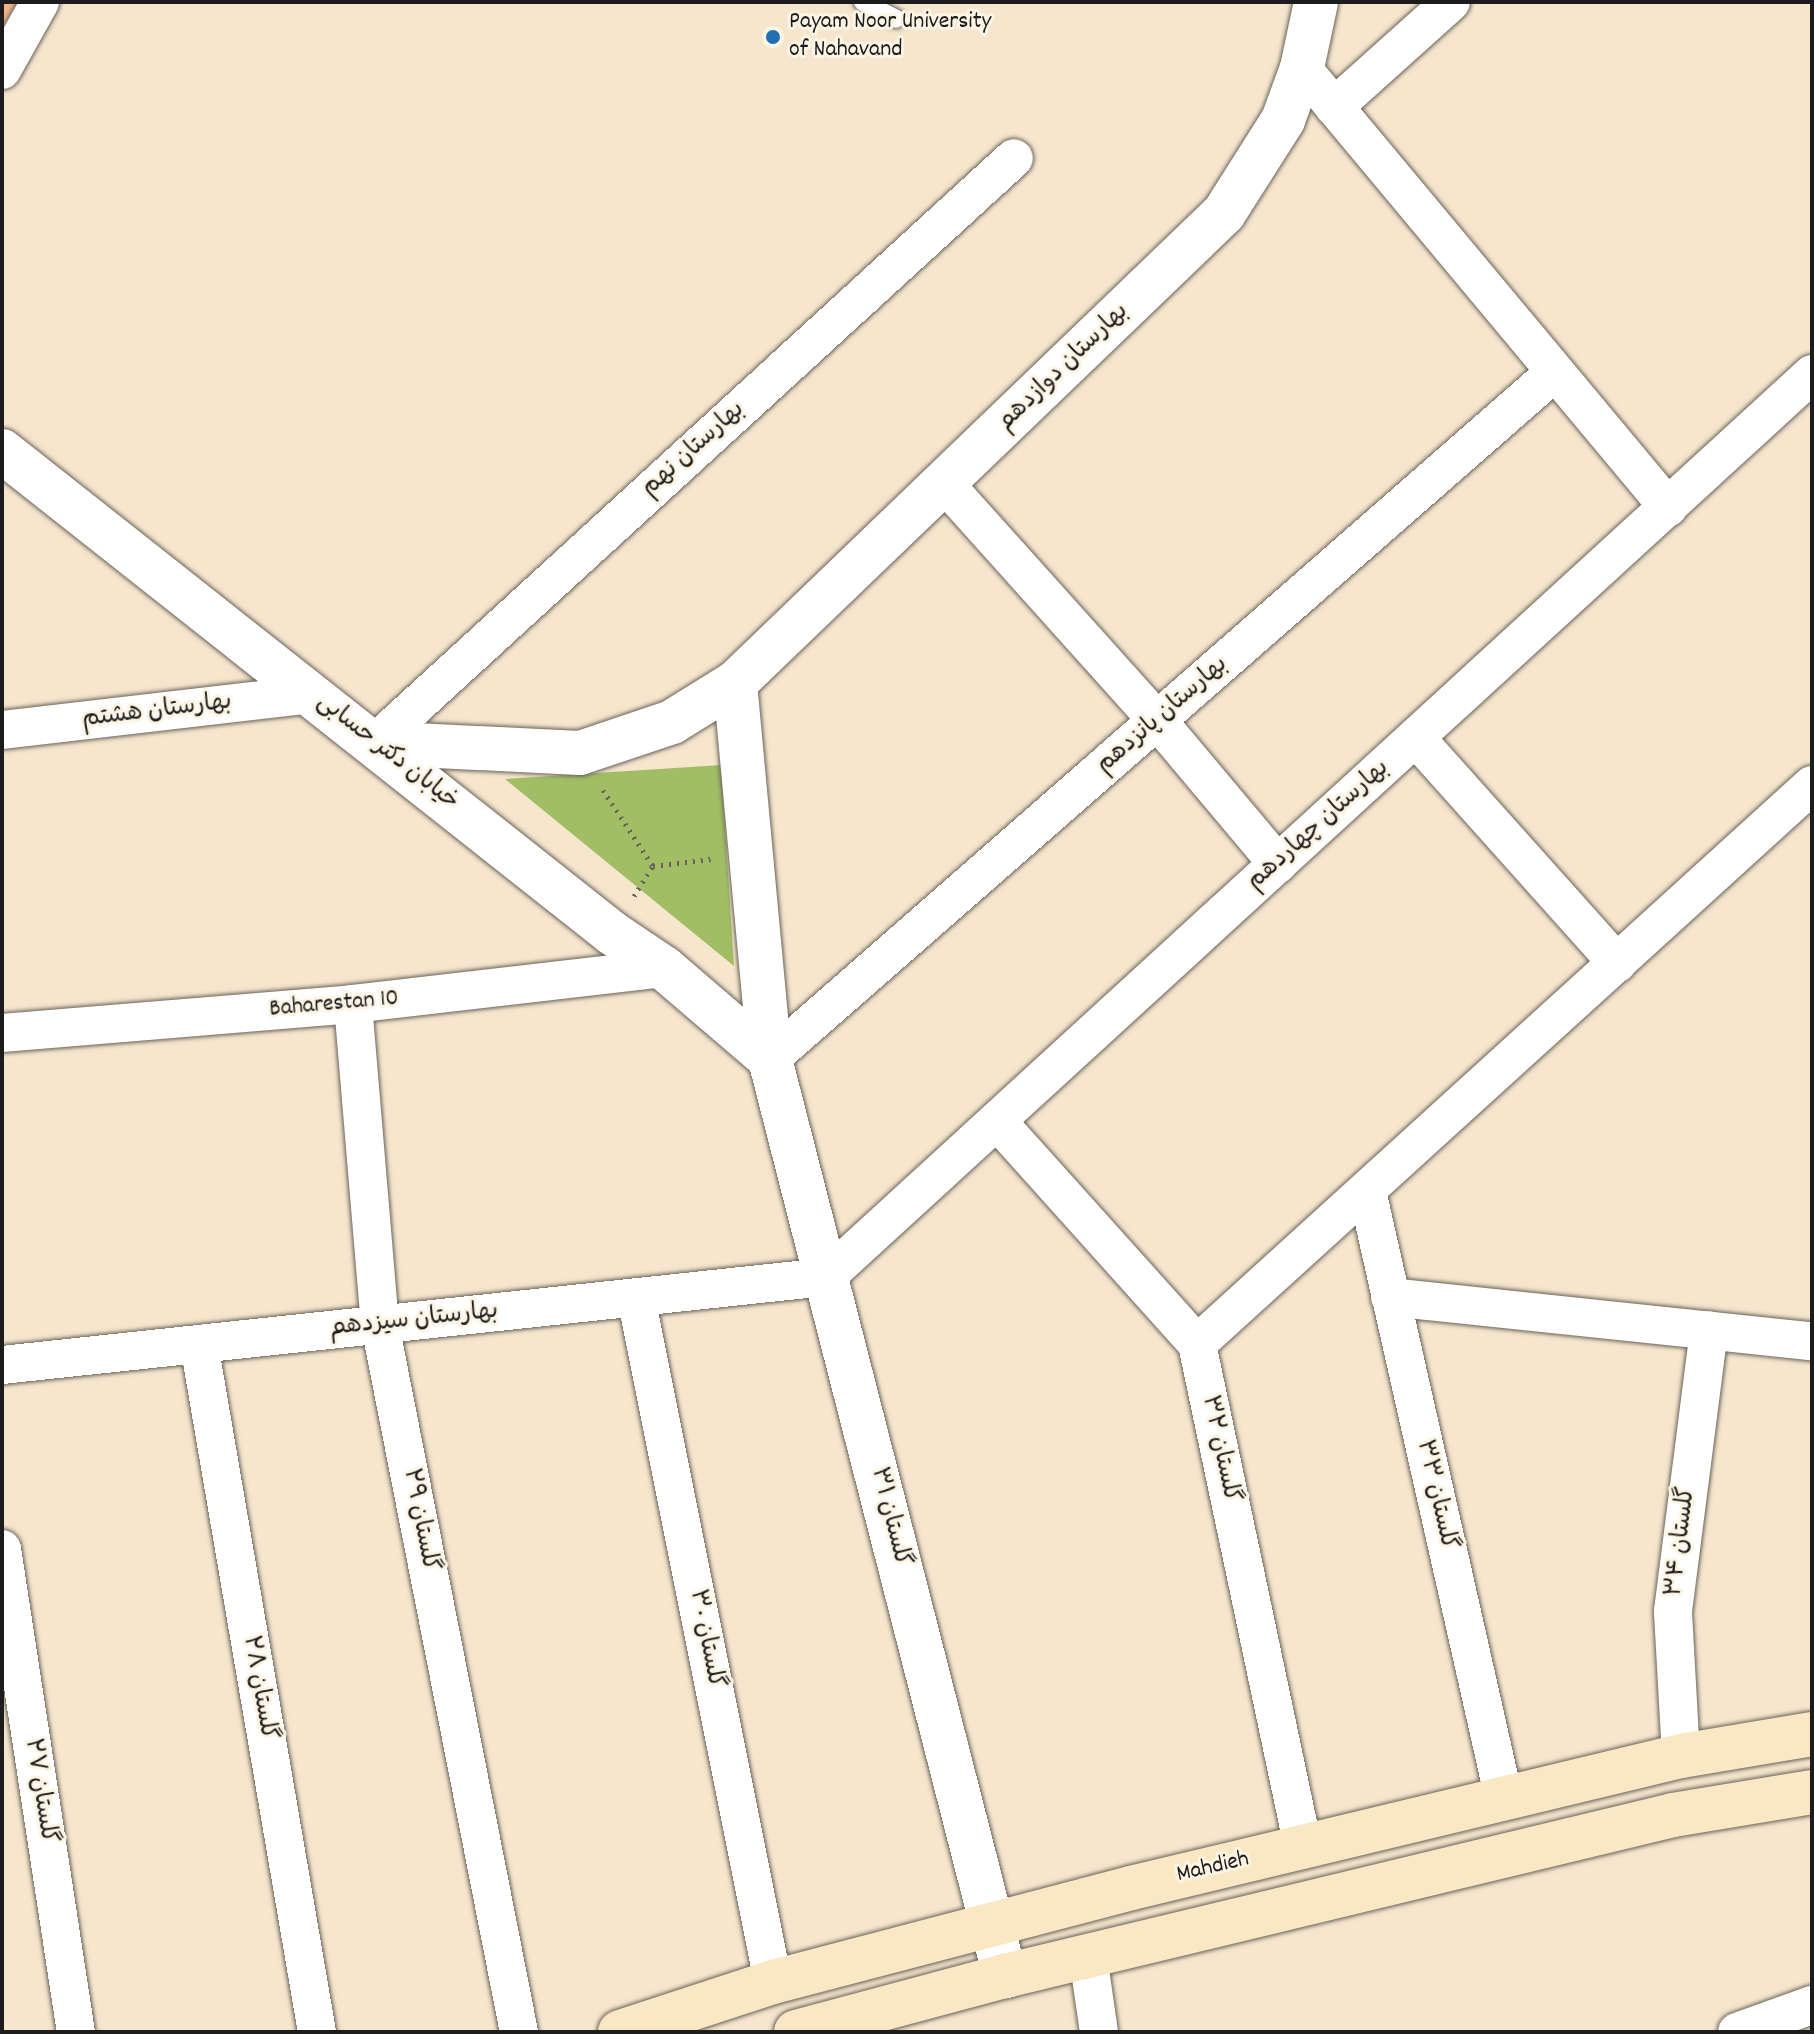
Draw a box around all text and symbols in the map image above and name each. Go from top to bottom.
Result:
place label: Payam Noor University of Nahavand [789,9,991,65]
marker: Payam Noor University of Nahavand [764,28,782,46]
street label: بهارستان دوازدهم [992,298,1136,438]
street label: بهارستان نهم [637,396,751,504]
street label: بهارستان پانزدهم [1092,651,1234,781]
street label: بهارستان هشتم [81,689,233,735]
street label: خیابان دکتر حسابی [310,689,464,817]
street label: بهارستان چهاردهم [1242,755,1396,897]
street label: Baharestan 10 [268,985,400,1025]
street label: بهارستان سیزدهم [328,1298,500,1344]
street label: گلستان ۳۲ [1194,1393,1244,1505]
street label: گلستان ۳۳ [1408,1437,1462,1553]
street label: گلستان ۳۱ [863,1465,915,1569]
street label: گلستان ۲۹ [395,1466,443,1574]
street label: گلستان ۳۴ [1661,1486,1703,1598]
street label: گلستان ۳۰ [681,1587,729,1691]
street label: گلستان ۲۸ [235,1633,281,1743]
street label: گلستان ۲۷ [17,1737,61,1845]
street label: Mahdieh [1174,1846,1252,1890]

